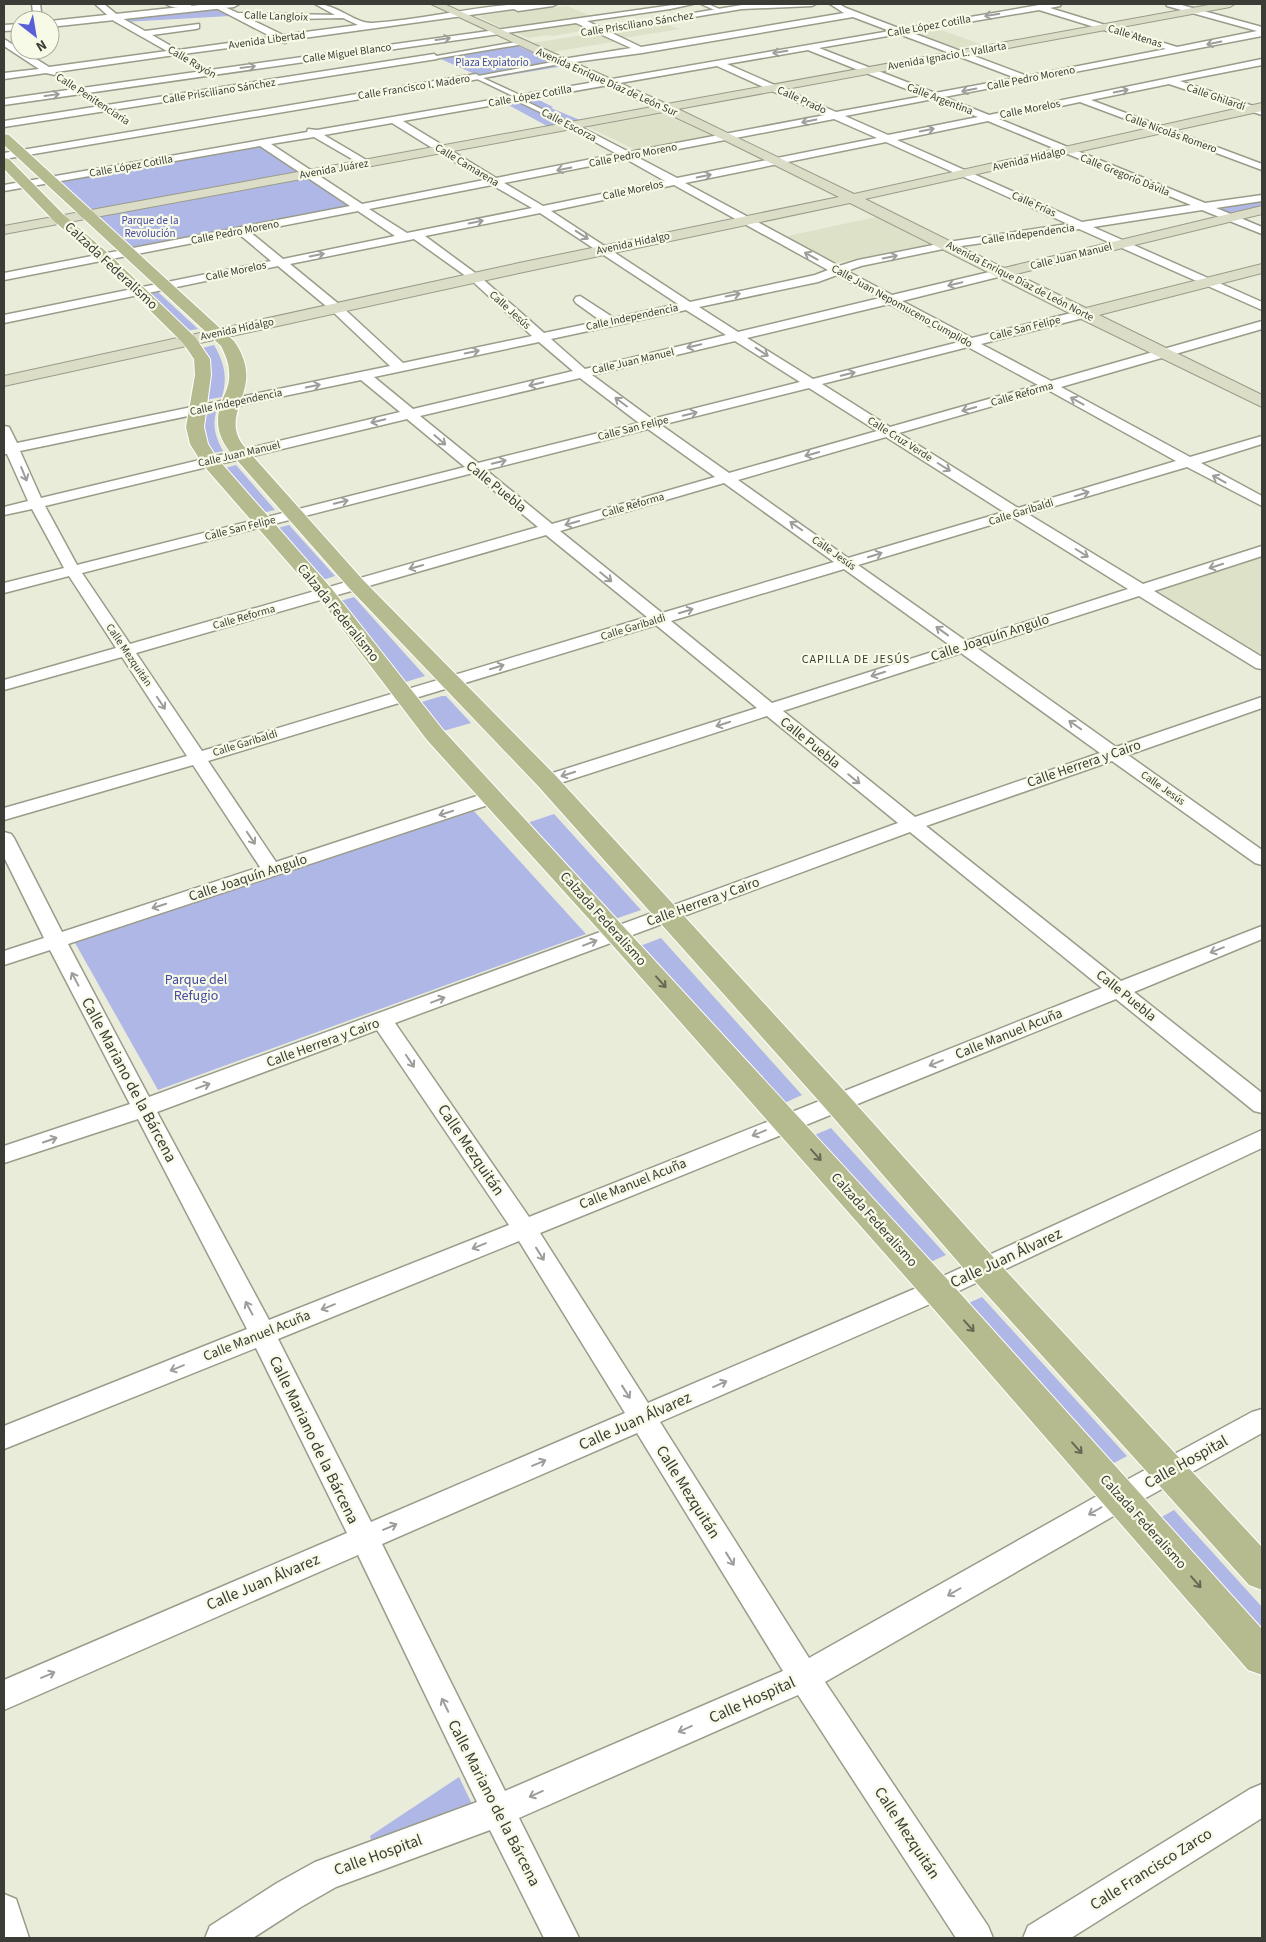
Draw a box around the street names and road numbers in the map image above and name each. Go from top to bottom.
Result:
street label: Calle Langloix [244,7,308,25]
street label: Calle Prisciliano Sánchez [580,8,695,40]
street label: Calle López Cotilla [886,11,972,41]
street label: Calle Atenas [1106,21,1164,51]
street label: Avenida Libertad [228,27,306,53]
street label: Avenida Ignacio L. Vallarta [887,38,1007,74]
street label: Calle Miguel Blanco [302,39,392,67]
street label: Calle Rayón [165,42,219,82]
street label: Avenida Enrique Díaz de León Sur [534,44,680,120]
street label: Calle Pedro Moreno [986,62,1076,94]
street label: Calle Penitenciaria [53,69,133,129]
street label: Calle Francisco I. Madero [357,71,471,103]
street label: Calle Prisciliano Sánchez [162,75,277,107]
street label: Calle Argentina [905,80,975,118]
street label: Calle Ghilardi [1185,80,1247,114]
street label: Calle López Cotilla [487,81,573,111]
street label: Calle Prado [775,82,829,118]
street label: Calle Morelos [998,96,1062,122]
street label: Calle Escorza [539,105,599,145]
street label: Calle Nicolás Romero [1123,109,1219,157]
street label: Calle Pedro Moreno [588,139,678,171]
street label: Calle Camarena [432,140,502,190]
street label: Avenida Hidalgo [991,143,1067,175]
street label: Calle Gregorio Dávila [1078,150,1172,200]
street label: Calle López Cotilla [88,151,174,181]
street label: Avenida Juárez [298,156,370,182]
street label: Calle Morelos [601,176,665,204]
street label: Calle Frías [1009,188,1059,221]
street label: Calle Pedro Moreno [190,216,280,248]
street label: Calzada Federalismo [60,217,162,315]
street label: Calle Independencia [980,220,1076,248]
street label: Avenida Hidalgo [595,228,671,258]
street label: Avenida Enrique Díaz de León Norte [944,237,1097,325]
street label: Calle Juan Manuel [1028,239,1114,273]
street label: Calle Morelos [204,257,268,285]
street label: Calle Juan Nepomuceno Cumplido [829,261,975,351]
street label: Calle Jesús [486,287,534,333]
street label: Calle Independencia [584,300,680,334]
street label: Calle San Felipe [988,312,1063,344]
street label: Avenida Hidalgo [199,314,275,344]
street label: Calle Juan Manuel [590,344,676,378]
street label: Calle Reforma [989,378,1055,410]
street label: Calle Independencia [188,385,284,419]
street label: Calle San Felipe [596,412,671,444]
street label: Calle Cruz Verde [865,413,936,465]
street label: Calle Juan Manuel [196,437,282,471]
street label: Calle Puebla [461,456,531,518]
street label: Calle Reforma [600,489,666,521]
street label: Calle Garibaldi [987,495,1055,529]
street label: Calle San Felipe [203,512,278,544]
street label: Calle Jesús [809,532,860,574]
street label: Calzada Federalismo [292,560,384,666]
street label: Calle Reforma [211,601,277,633]
street label: Calle Joaquín Angulo [928,609,1052,667]
street label: Calle Garibaldi [599,610,667,644]
street label: Calle Mezquitán [102,621,156,689]
street label: Calle Puebla [775,712,845,774]
street label: Calle Garibaldi [211,726,279,760]
street label: Calle Herrera y Cairo [1024,735,1144,793]
street label: Calle Jesús [1138,767,1189,809]
street label: Calle Joaquín Angulo [186,849,310,907]
street label: Calzada Federalismo [555,867,651,971]
street label: Calle Herrera y Cairo [644,872,762,932]
street label: Calle Puebla [1091,965,1161,1027]
street label: Calle Mariano de la Bárcena [76,993,182,1167]
street label: Calle Manuel Acuña [952,1003,1066,1065]
street label: Calle Herrera y Cairo [264,1013,382,1073]
street label: Calle Mezquitán [432,1100,510,1200]
street label: Calle Manuel Acuña [576,1153,690,1215]
street label: Calzada Federalismo [826,1168,922,1272]
street label: Calle Juan Álvarez [947,1222,1066,1294]
street label: Calle Manuel Acuña [200,1305,314,1367]
street label: Calle Mariano de la Bárcena [264,1352,364,1528]
street label: Calle Juan Álvarez [575,1386,695,1456]
street label: Calle Hospital [1140,1430,1232,1494]
street label: Calle Mezquitán [651,1441,725,1543]
street label: Calzada Federalismo [1095,1470,1191,1574]
street label: Calle Juan Álvarez [203,1548,323,1616]
street label: Calle Hospital [705,1671,799,1729]
street label: Calle Mariano de la Bárcena [442,1716,546,1890]
street label: Calle Mezquitán [869,1783,945,1883]
street label: Calle Francisco Zarco [1086,1822,1216,1916]
street label: Calle Hospital [331,1829,425,1881]

